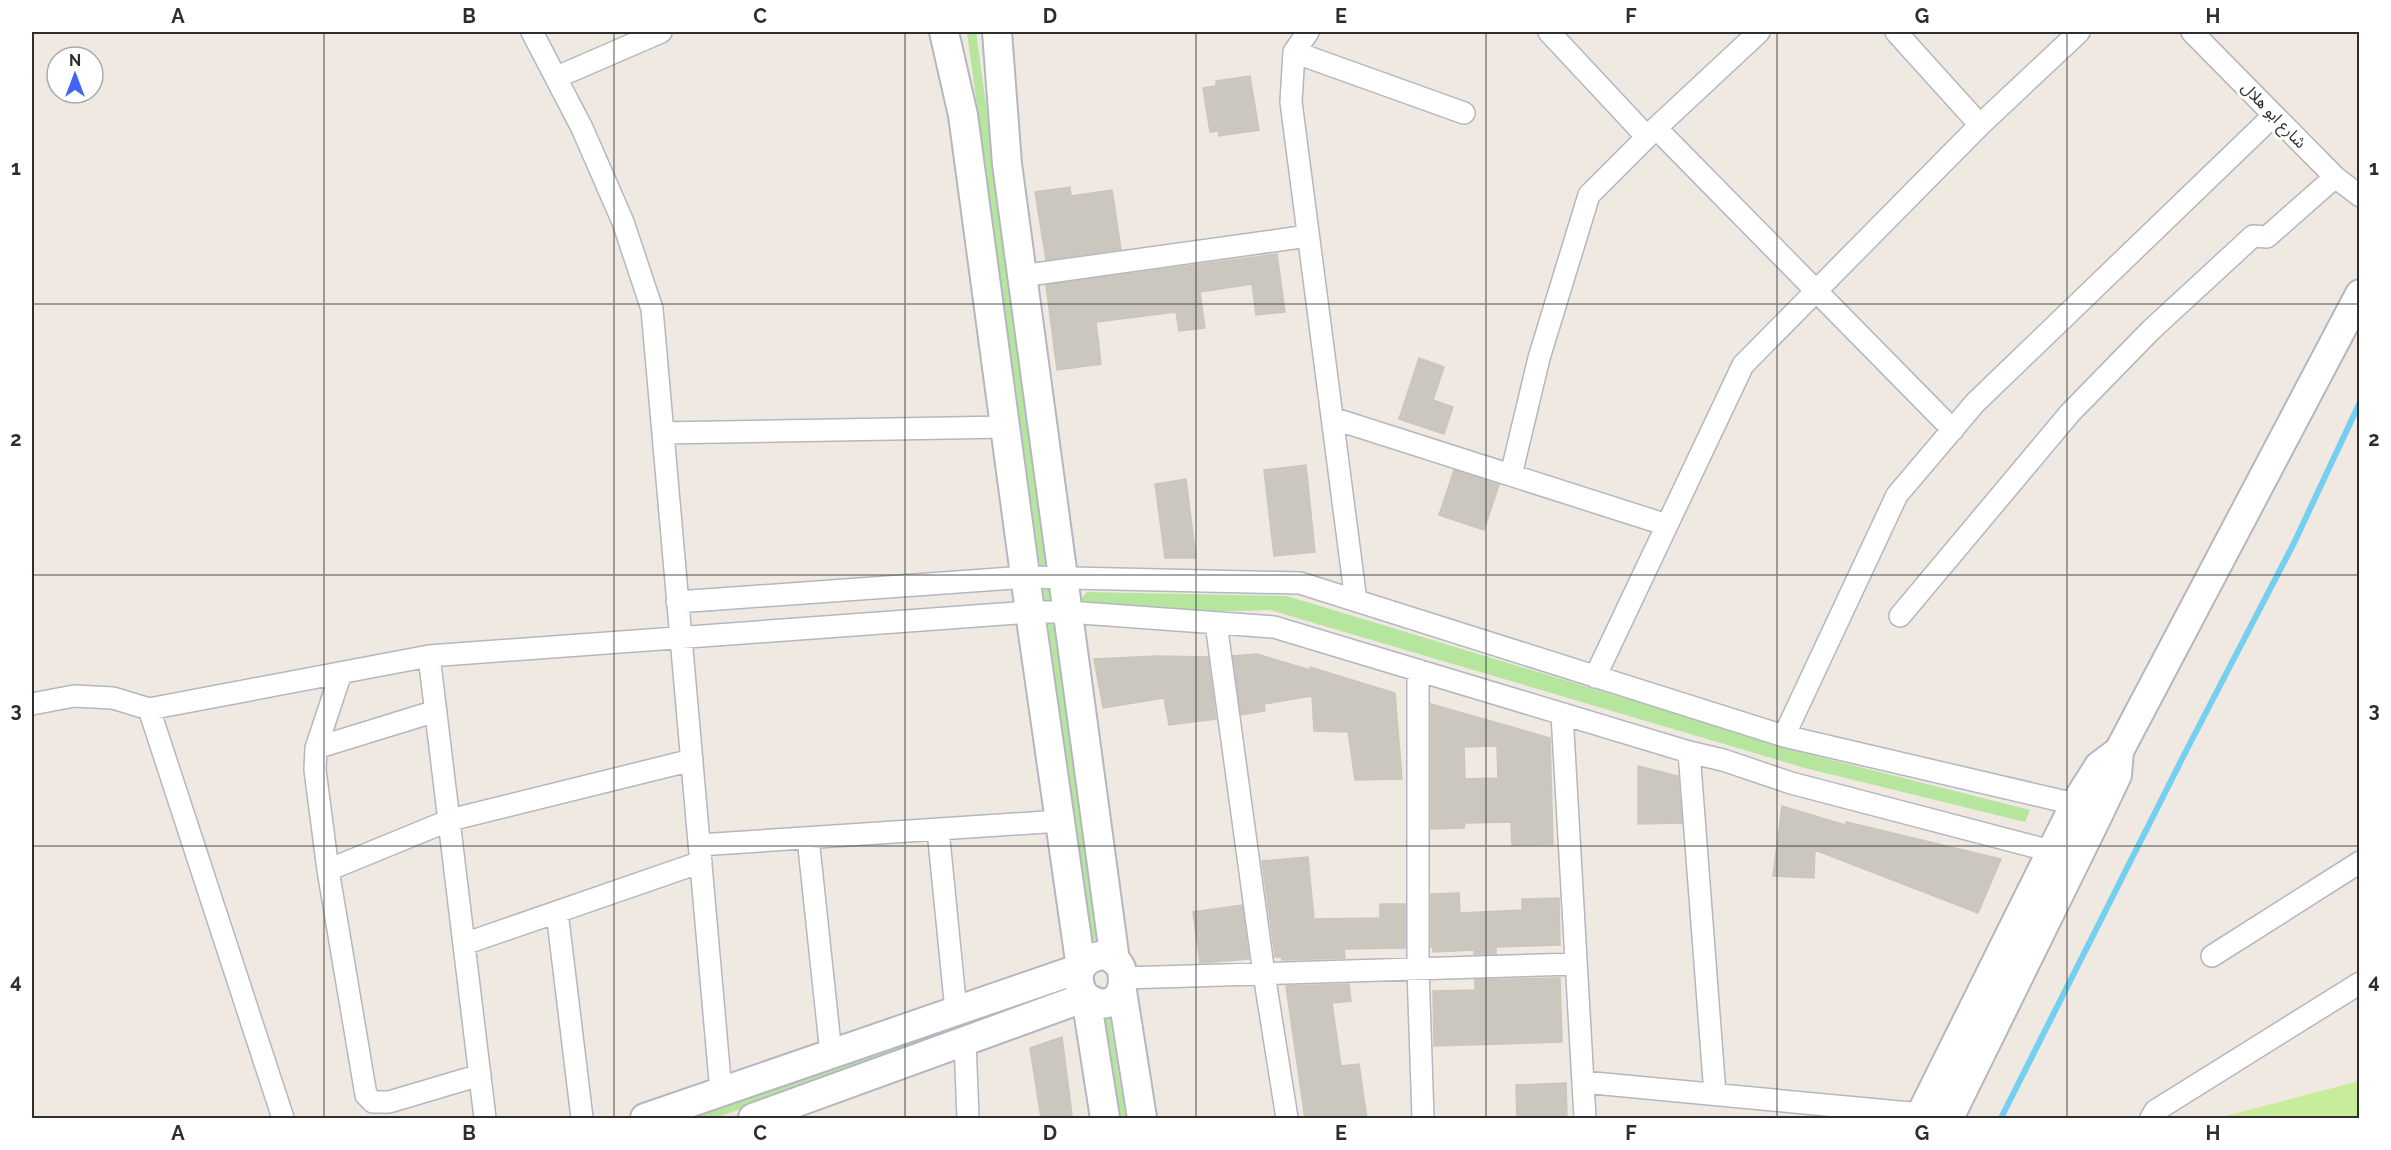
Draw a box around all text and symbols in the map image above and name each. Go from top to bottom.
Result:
text: A [171,4,185,28]
text: B [462,4,476,28]
text: C [753,4,767,28]
text: D [1043,4,1057,28]
text: E [1335,4,1347,28]
text: F [1625,4,1637,28]
text: G [1915,4,1929,28]
text: H [2206,4,2220,28]
north arrow [45,45,105,105]
text: N [69,51,81,70]
street label: شارع ابو هلال [2236,78,2310,154]
text: 1 [11,156,21,180]
text: 1 [2369,156,2379,180]
text: 2 [10,427,22,451]
text: 2 [2368,427,2380,451]
text: 3 [10,698,22,722]
text: 3 [2368,698,2380,722]
text: 4 [10,969,22,993]
text: 4 [2368,969,2380,993]
text: A [171,1121,185,1145]
text: B [462,1121,476,1145]
text: C [753,1121,767,1145]
text: D [1043,1121,1057,1145]
text: E [1335,1121,1347,1145]
text: F [1625,1121,1637,1145]
text: G [1915,1121,1929,1145]
text: H [2206,1121,2220,1145]

